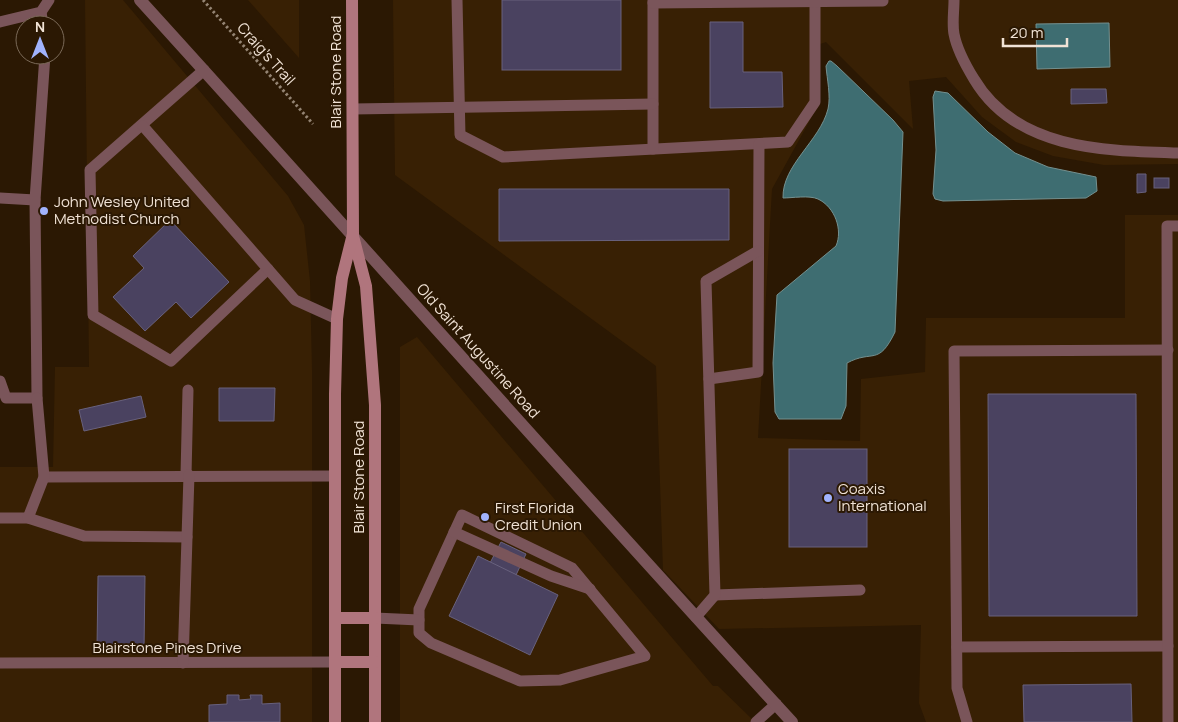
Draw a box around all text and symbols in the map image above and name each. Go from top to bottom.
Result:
north arrow [15,15,65,65]
scale bar [1003,15,1067,47]
street label: Blair Stone Road [325,16,346,128]
text: N [35,17,45,36]
street label: Craig's Trail [232,18,300,90]
text: 20 m [1010,22,1043,43]
place label: John Wesley United Methodist Church [54,191,190,229]
marker: John Wesley United Methodist Church [38,205,50,217]
street label: Old Saint Augustine Road [412,279,545,423]
street label: Blair Stone Road [348,421,369,533]
place label: Coaxis International [838,478,927,516]
marker: Coaxis International [822,492,834,504]
place label: First Florida Credit Union [495,497,582,535]
marker: First Florida Credit Union [479,511,491,523]
street label: Blairstone Pines Drive [93,637,242,658]

